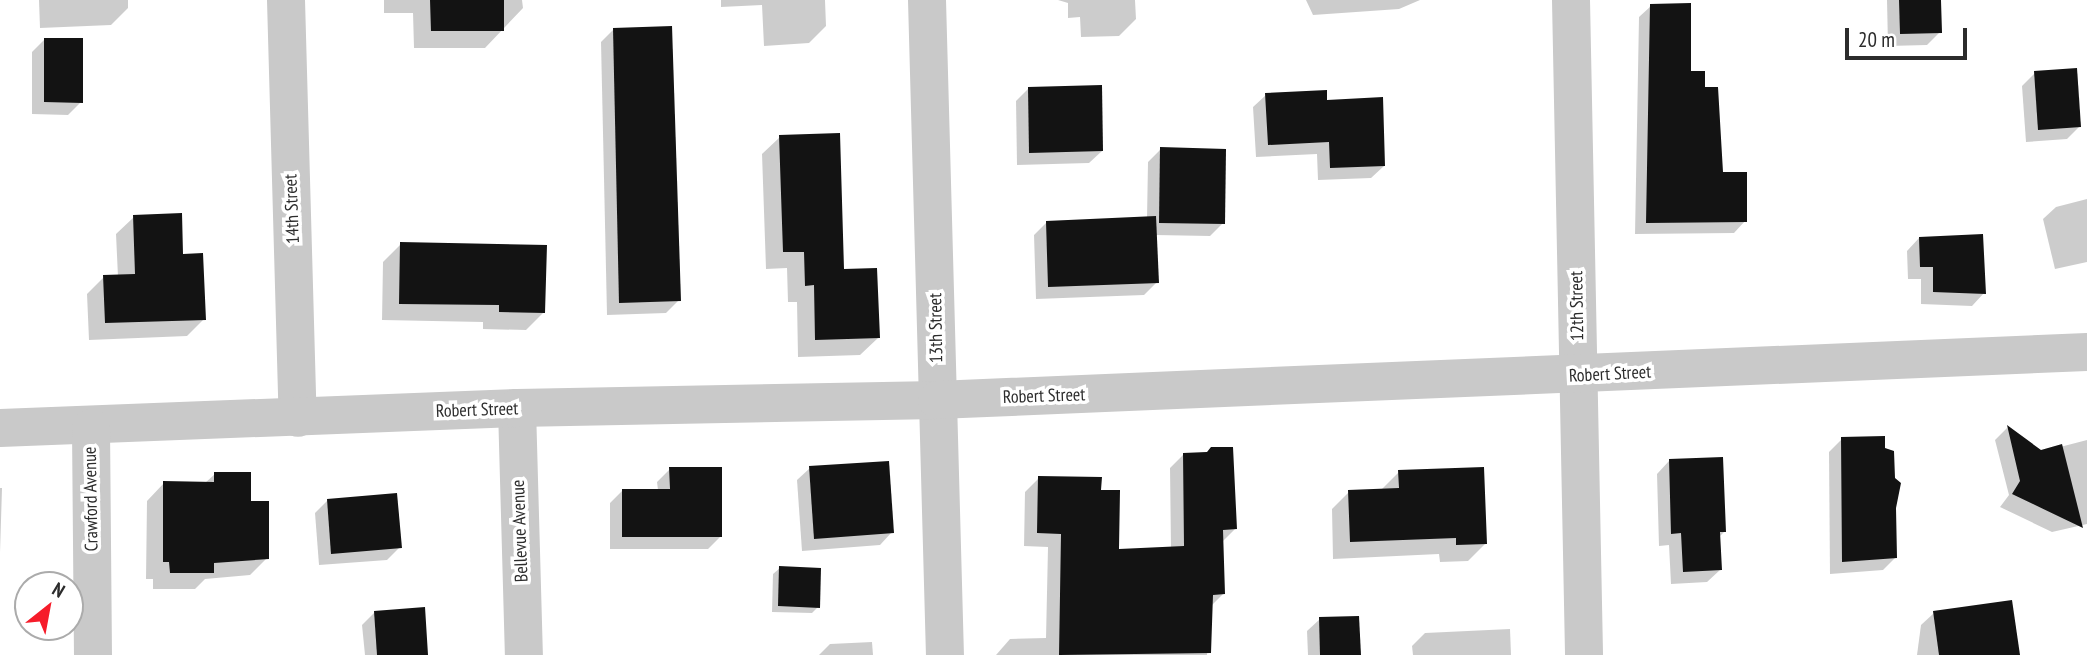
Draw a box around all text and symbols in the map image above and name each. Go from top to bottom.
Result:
scale bar [1849,14,1972,58]
text: 20 m [1858,26,1895,53]
street label: 14th Street [280,174,304,244]
street label: 12th Street [1566,271,1588,341]
street label: 13th Street [925,293,947,363]
street label: Robert Street [1568,361,1652,387]
street label: Robert Street [1002,384,1086,408]
street label: Robert Street [435,398,519,422]
street label: Crawford Avenue [79,446,103,552]
street label: Bellevue Avenue [507,479,533,583]
north arrow [14,571,84,641]
text: N [48,577,69,603]

